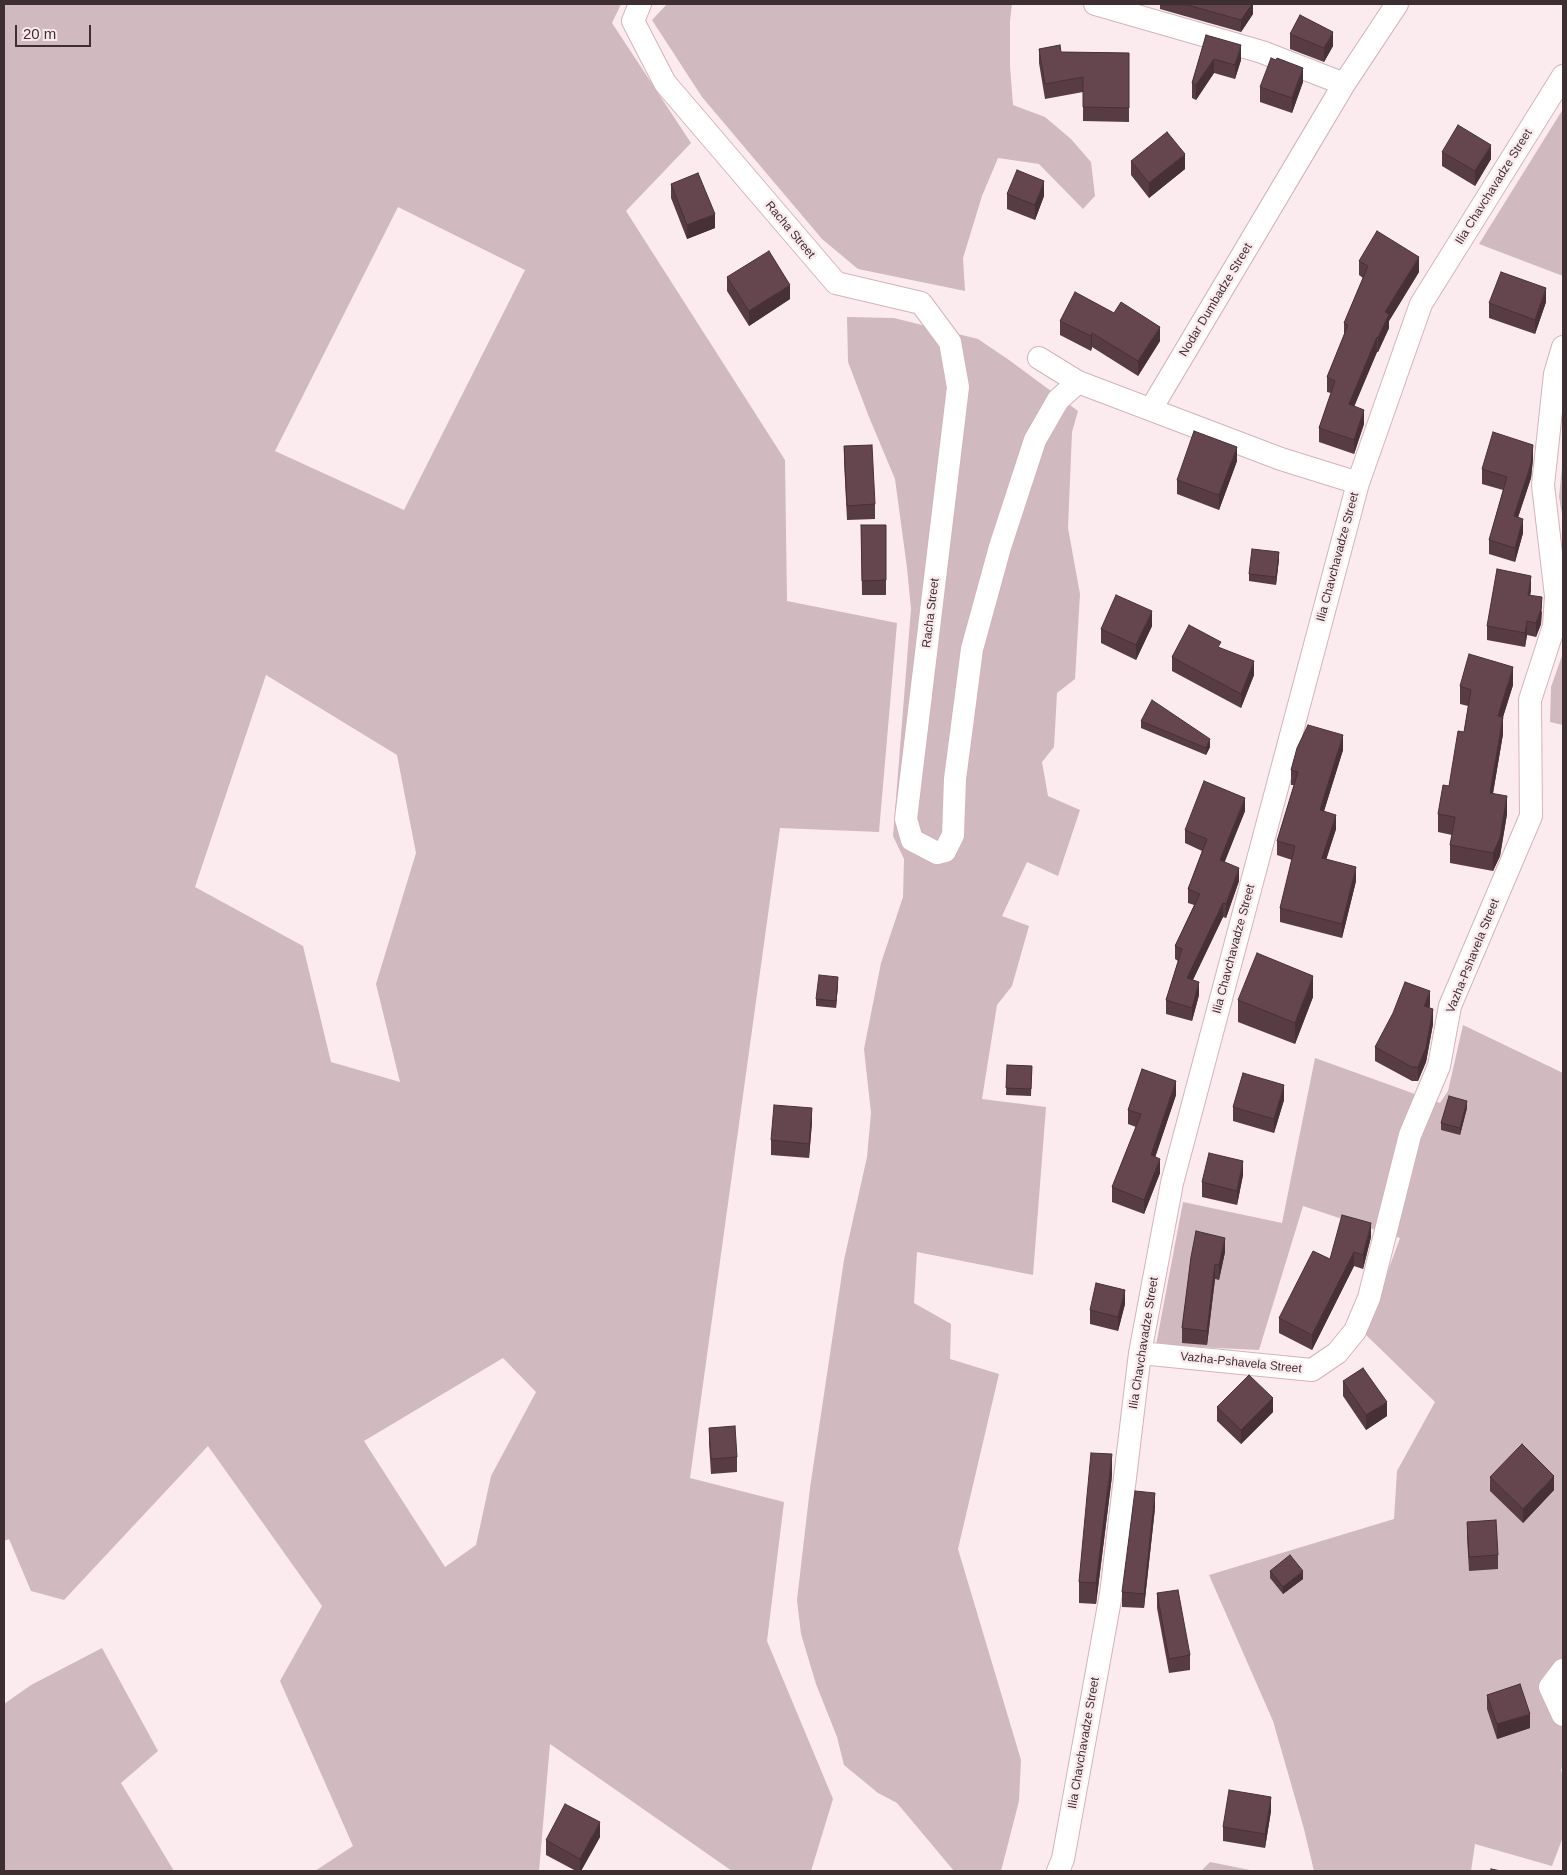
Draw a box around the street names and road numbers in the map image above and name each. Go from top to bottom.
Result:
street label: Ilia Chavchavadze Street [1453,127,1535,247]
street label: Racha Street [762,199,818,261]
street label: Nodar Dumbadze Street [1177,241,1255,359]
street label: Ilia Chavchavadze Street [1314,491,1362,623]
street label: Racha Street [920,577,942,649]
street label: Ilia Chavchavadze Street [1210,883,1258,1015]
street label: Vazha-Pshavela Street [1444,897,1502,1015]
street label: Ilia Chavchavadze Street [1126,1276,1162,1410]
street label: Vazha-Pshavela Street [1180,1349,1302,1377]
street label: Ilia Chavchavadze Street [1065,1676,1103,1810]

